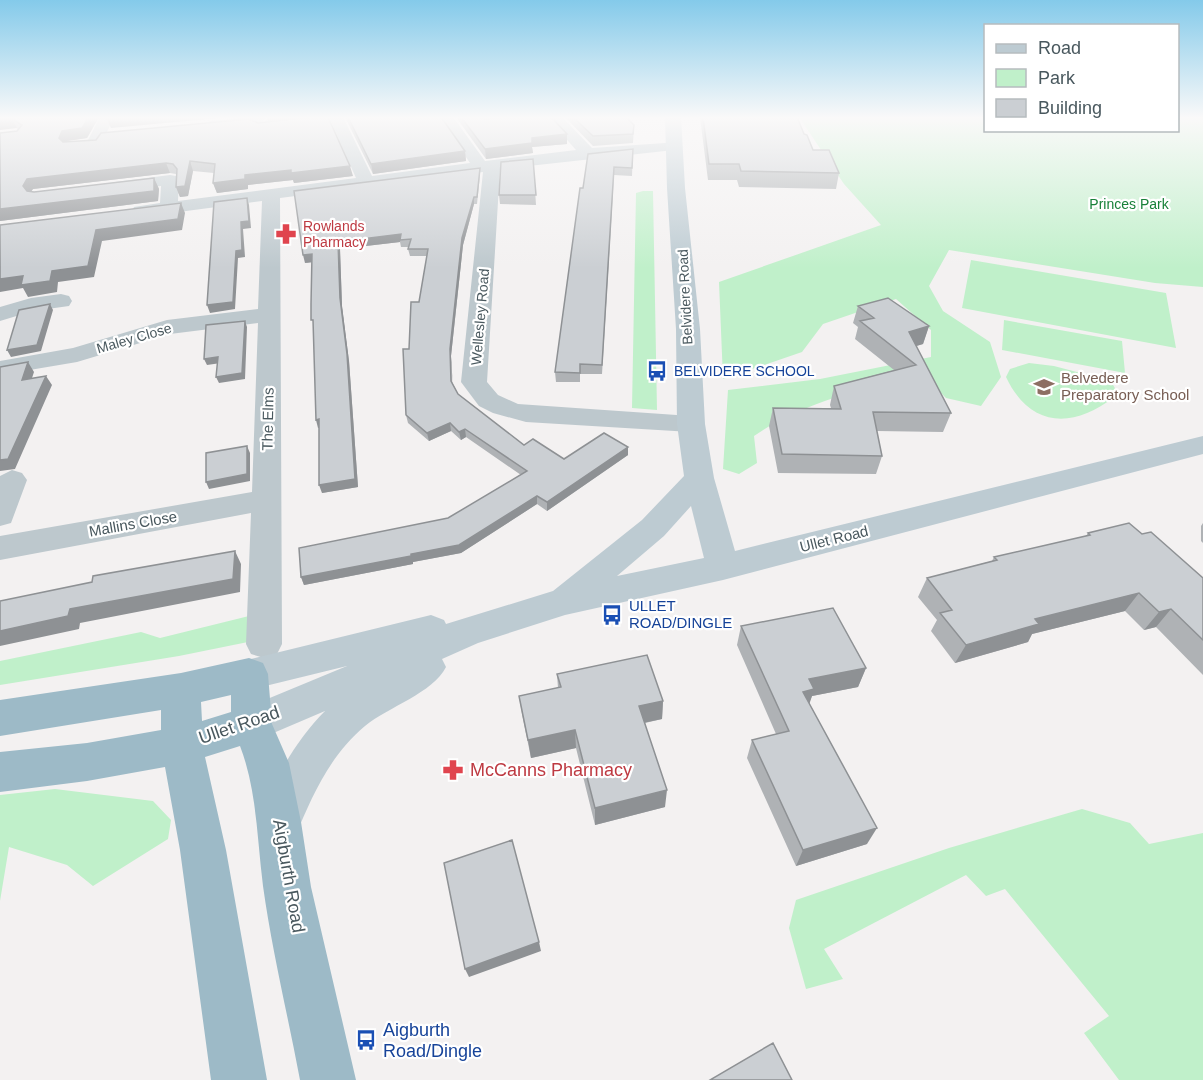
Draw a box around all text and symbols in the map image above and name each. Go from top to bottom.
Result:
legend [984,24,1179,132]
text: Road [1038,38,1081,58]
text: Park [1038,68,1076,88]
text: Building [1038,98,1102,118]
park label: Princes Park [1089,196,1170,212]
place label: Rowlands Pharmacy [303,218,366,250]
pharmacy icon: Rowlands Pharmacy [274,222,298,246]
street label: Belvidere Road [675,249,695,345]
street label: Wellesley Road [468,268,492,366]
street label: Maley Close [95,320,173,356]
bus stop icon: BELVIDERE SCHOOL [645,359,669,383]
place label: BELVIDERE SCHOOL [674,363,815,379]
place label: Belvedere Preparatory School [1061,369,1189,403]
school or university icon: Belvedere Preparatory School [1032,375,1056,399]
street label: The Elms [258,387,277,451]
street label: Mallins Close [88,507,178,540]
street label: Ullet Road [798,522,870,555]
place label: ULLET ROAD/DINGLE [629,597,732,631]
bus stop icon: ULLET ROAD/DINGLE [600,603,624,627]
street label: Ullet Road [196,702,282,748]
pharmacy icon: McCanns Pharmacy [441,758,465,782]
place label: McCanns Pharmacy [470,760,632,780]
street label: Aigburth Road [269,818,309,934]
place label: Aigburth Road/Dingle [383,1020,482,1061]
bus stop icon: Aigburth Road/Dingle [354,1028,378,1052]

